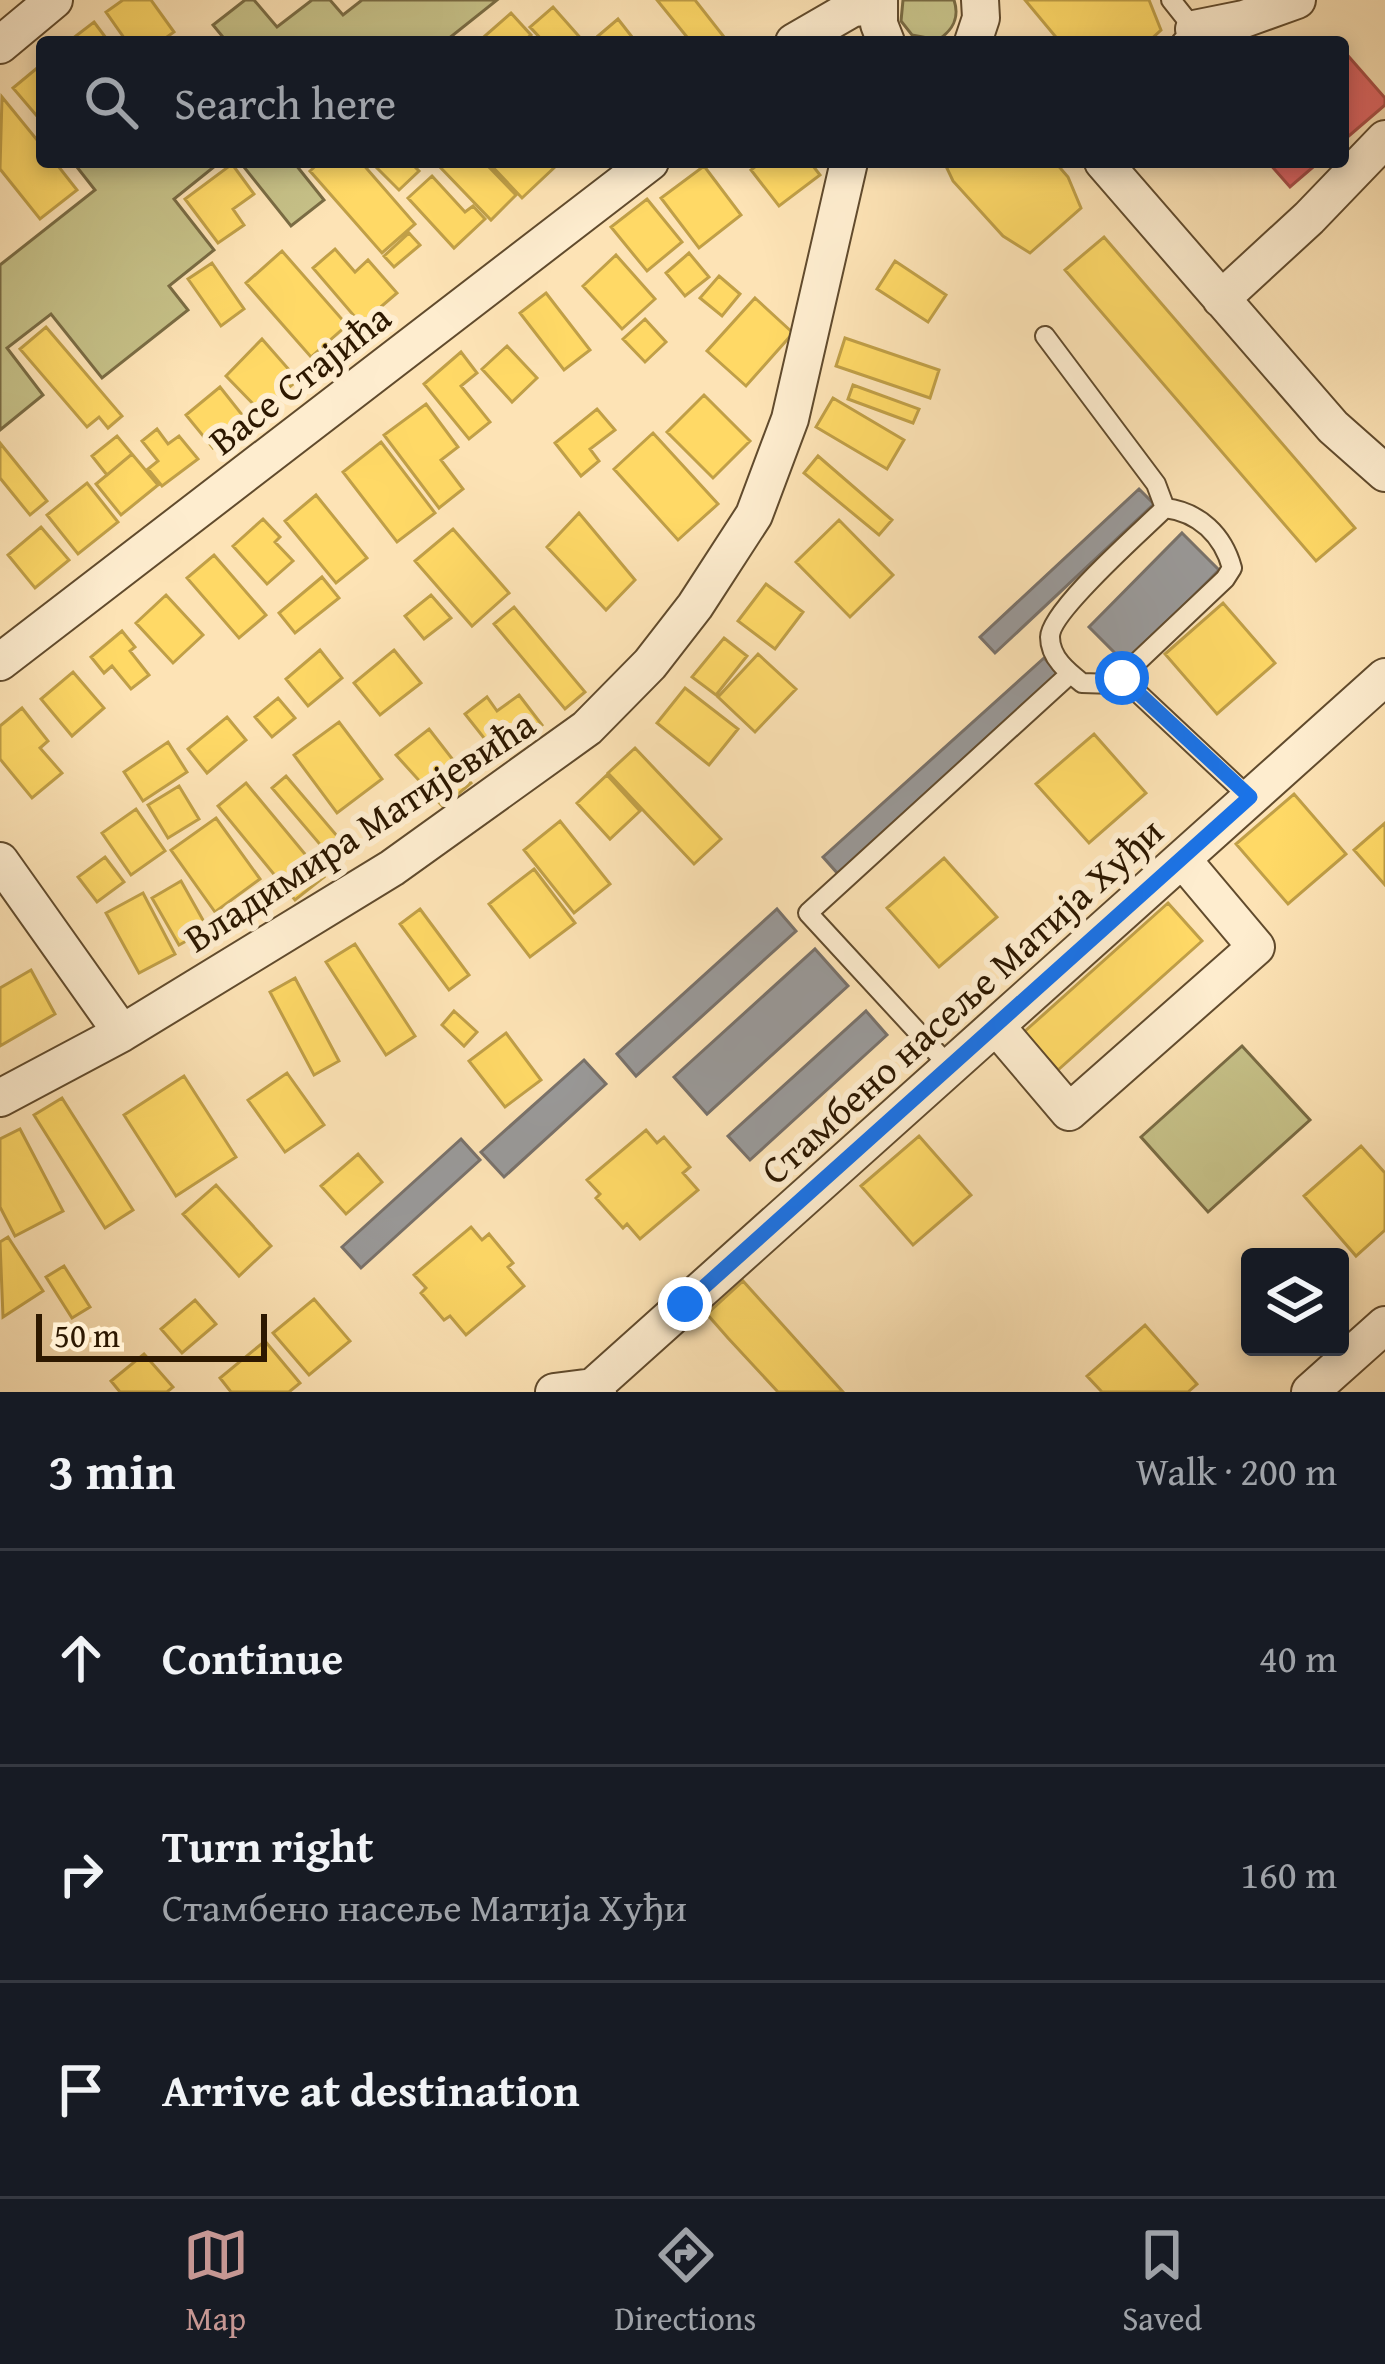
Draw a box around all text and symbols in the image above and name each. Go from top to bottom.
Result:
search box [36,36,1349,168]
icon: search [78,69,144,135]
text: Search here [174,70,396,135]
street label: Васе Стајића [196,288,403,467]
route start [1095,651,1149,705]
street label: Владимира Матијевића [172,695,546,965]
street label: Стамбено насеље Матија Хуђи [747,803,1175,1197]
map controls [1241,1248,1349,1356]
button: layers [1241,1248,1349,1356]
route end [658,1277,712,1331]
scale bar [36,1308,267,1361]
text: 50 m [54,1311,120,1359]
text: 3 min [48,1433,175,1508]
text: Walk · 200 m [1136,1442,1337,1499]
icon: ahead [48,1625,114,1691]
text: Continue [162,1625,343,1690]
text: 40 m [1259,1629,1337,1686]
text: Turn right [162,1813,374,1878]
icon: right [48,1841,114,1907]
text: 160 m [1240,1845,1337,1902]
text: Стамбено насеље Матија Хуђи [162,1878,687,1935]
icon: arrive [48,2057,114,2123]
text: Arrive at destination [162,2057,580,2122]
tab: Map [183,2222,249,2342]
tab: Directions [615,2222,756,2342]
tab: Saved [1122,2222,1202,2342]

